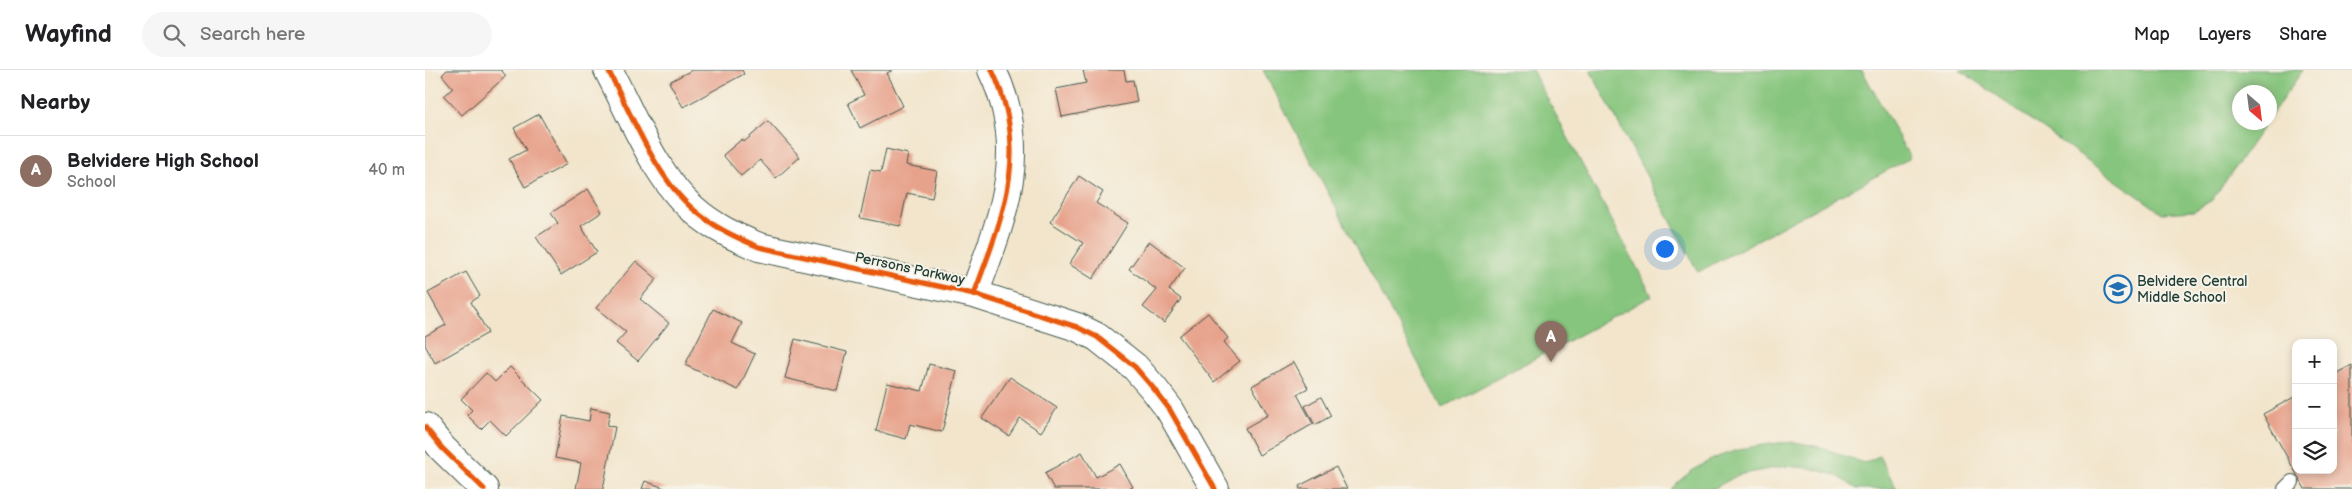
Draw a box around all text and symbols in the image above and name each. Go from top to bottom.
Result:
search box [142,12,492,57]
text: Wayfind [25,20,112,49]
icon: search [160,21,188,49]
text: Search here [200,23,305,46]
text: Map [2134,24,2170,45]
text: Layers [2198,24,2251,45]
text: Share [2279,24,2327,45]
north arrow [2232,85,2277,130]
text: Nearby [20,90,90,115]
text: Belvidere High School [67,150,259,173]
text: A [31,161,41,180]
text: 40 m [368,161,405,180]
text: School [67,173,116,192]
your location [1652,236,1678,262]
street label: Perrsons Parkway [853,249,967,289]
place label: Belvidere Central Middle School [2137,273,2247,306]
school or university icon: Belvidere Central Middle School [2103,274,2133,304]
pin: A [1535,321,1567,362]
map controls [2292,339,2337,474]
button: + [2292,339,2337,384]
button: − [2292,384,2337,429]
button: layers [2292,429,2337,474]

